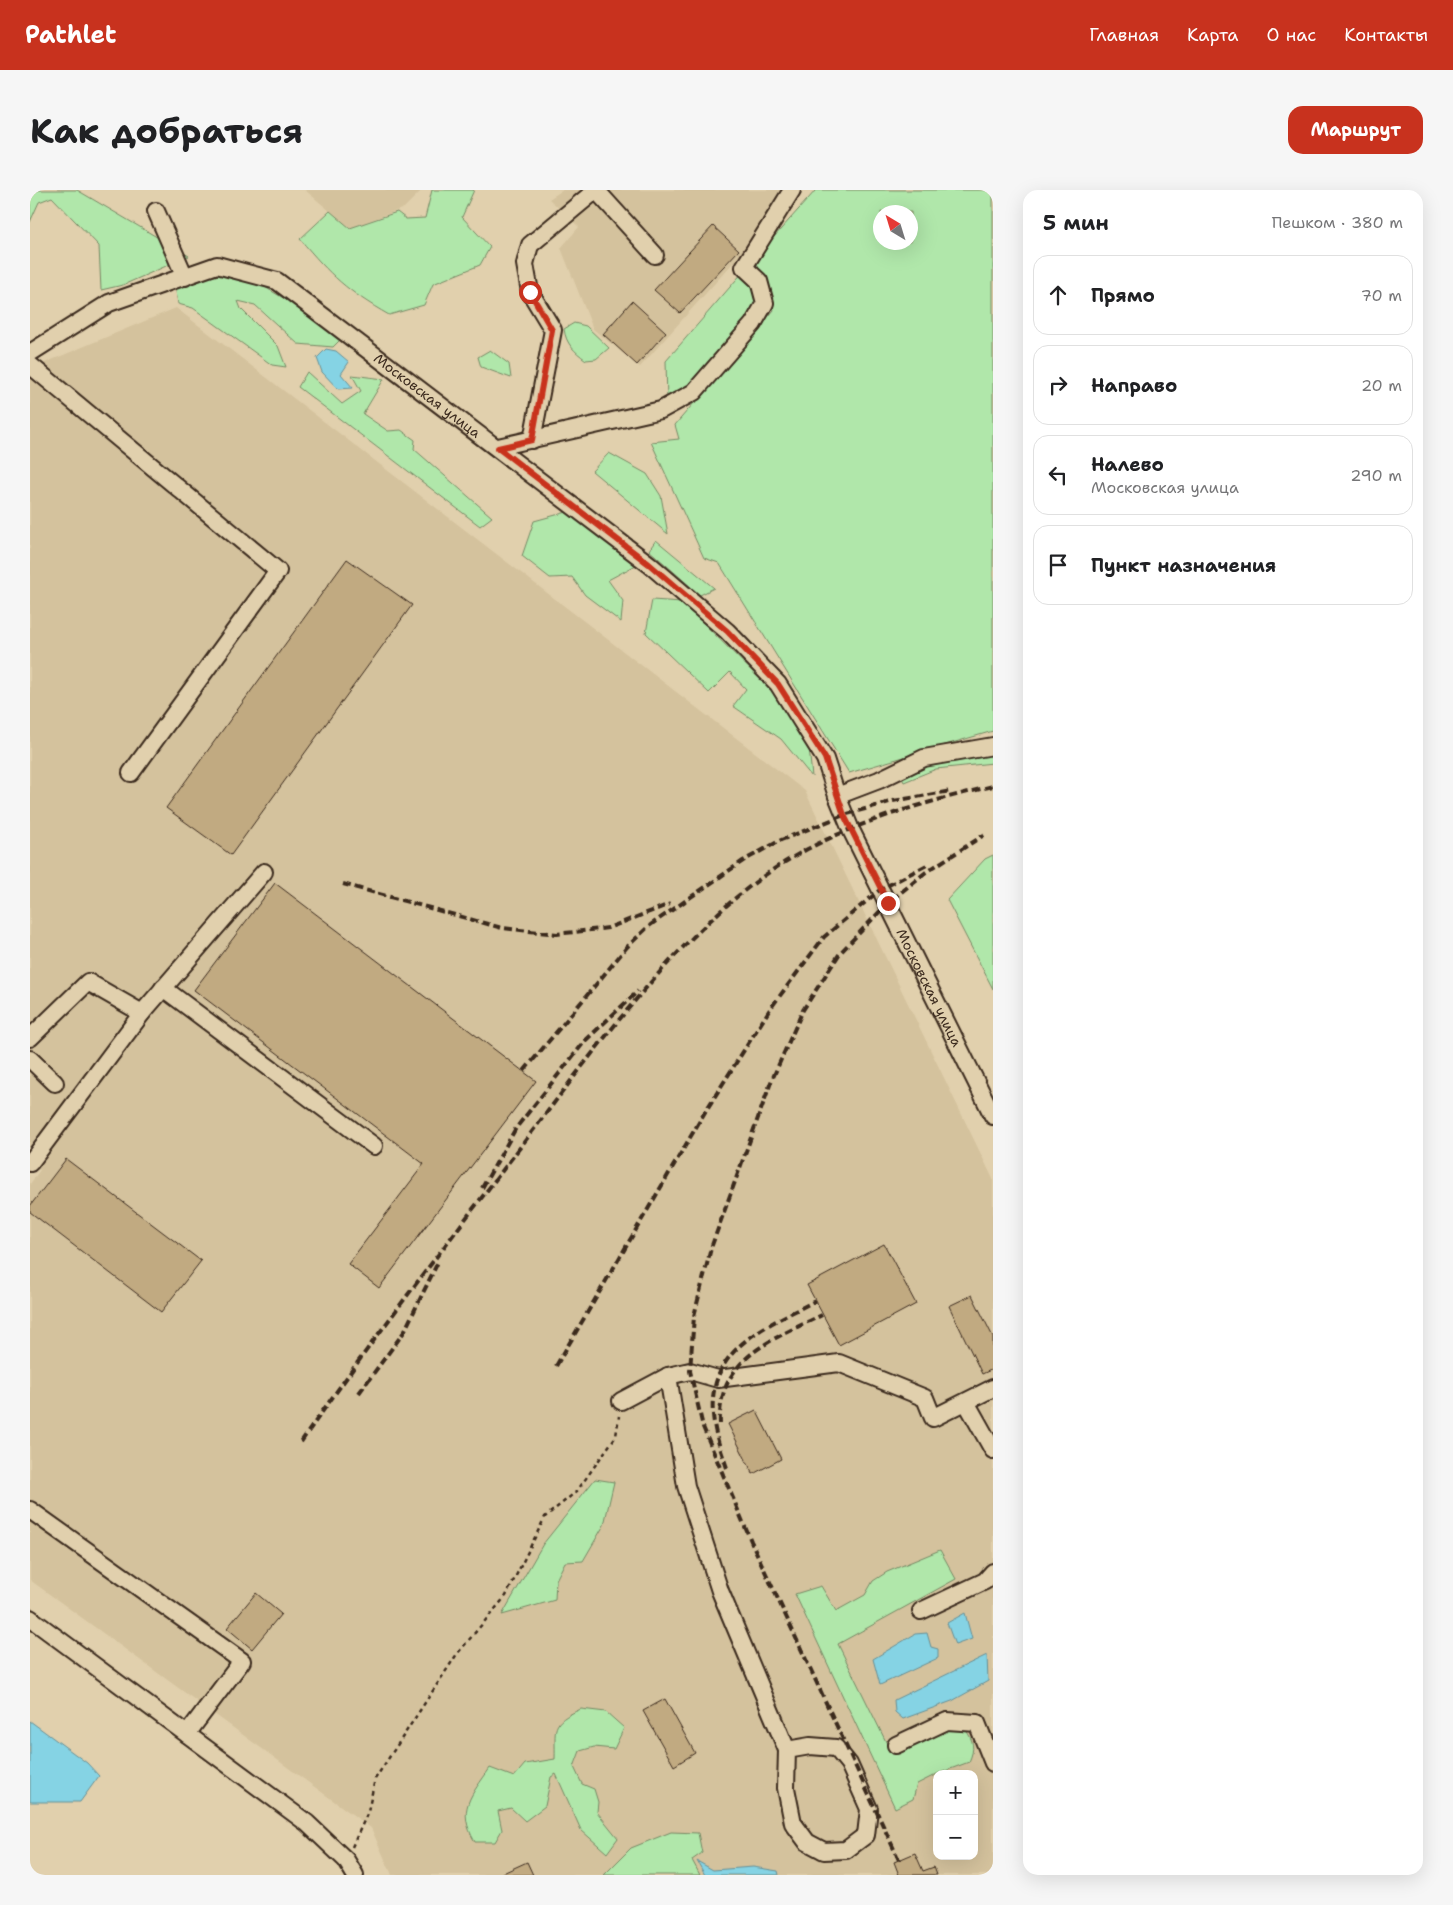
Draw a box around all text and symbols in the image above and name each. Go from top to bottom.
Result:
text: Pathlet [25,19,116,51]
text: Главная [1089,23,1159,47]
text: Карта [1187,23,1239,47]
text: О нас [1267,23,1316,47]
text: Контакты [1344,23,1428,47]
button: Маршрут [1288,106,1423,154]
text: Как добраться [30,107,303,154]
north arrow [873,205,918,250]
text: 5 мин [1043,209,1109,237]
text: Пешком · 380 m [1272,212,1403,233]
route start [519,281,542,304]
icon: ahead [1044,281,1072,309]
text: Прямо [1091,283,1155,308]
text: 70 m [1361,285,1402,306]
street label: Московская улица [370,349,485,442]
icon: right [1044,371,1072,399]
text: Направо [1091,373,1177,398]
text: 20 m [1361,375,1402,396]
text: Налево [1091,452,1164,477]
icon: left [1044,461,1072,489]
text: 290 m [1350,465,1402,486]
text: Московская улица [1091,477,1239,498]
icon: arrive [1044,551,1072,579]
text: Пункт назначения [1091,553,1276,578]
route end [877,892,900,915]
street label: Московская улица [892,926,966,1050]
map controls [933,1770,978,1860]
button: + [933,1770,978,1815]
button: − [933,1815,978,1860]

